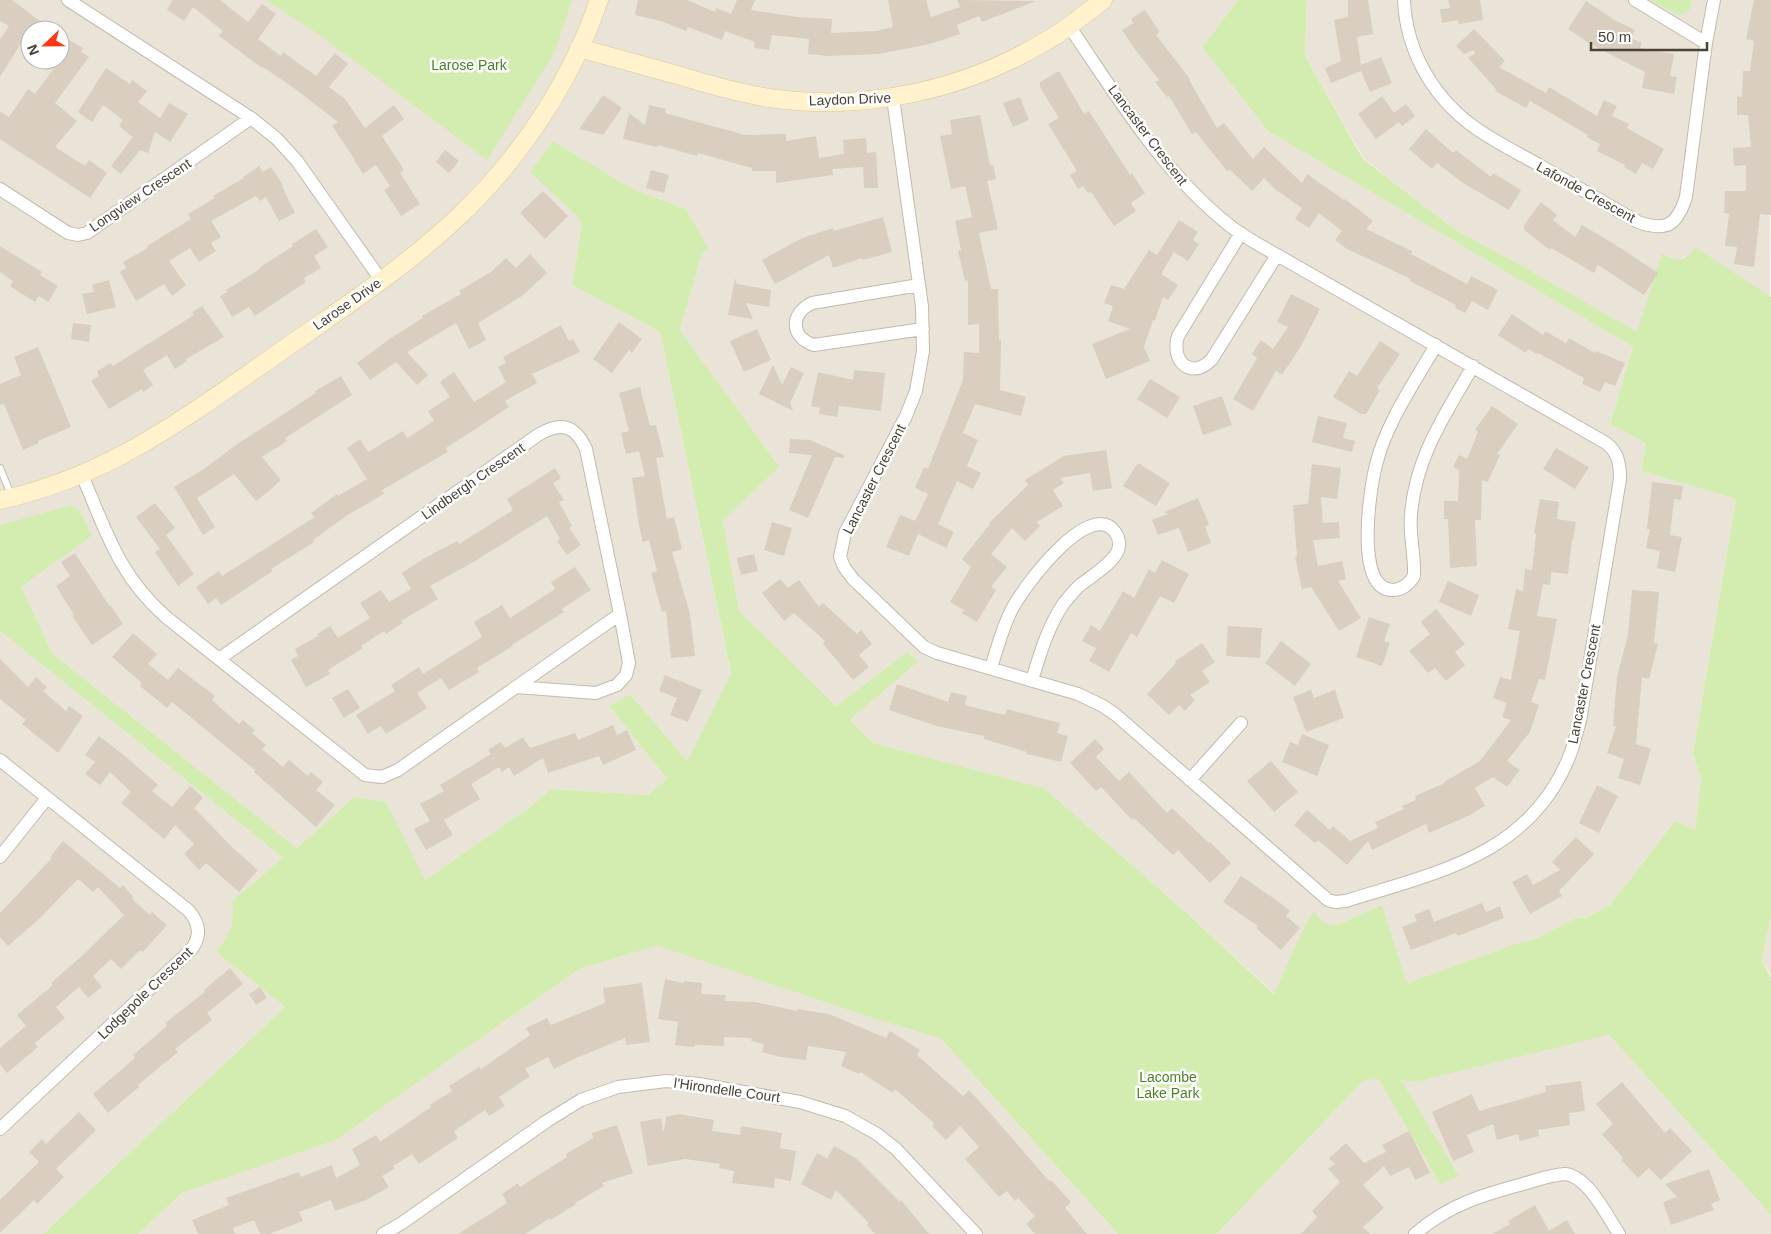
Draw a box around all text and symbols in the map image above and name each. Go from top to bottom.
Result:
north arrow [20,20,70,70]
scale bar [1591,20,1707,52]
text: 50 m [1598,28,1631,45]
text: N [24,42,42,58]
park label: Larose Park [431,57,508,73]
street label: Lancaster Crescent [1105,82,1191,188]
street label: Laydon Drive [808,90,892,108]
street label: Longview Crescent [86,155,194,235]
street label: Lafonde Crescent [1534,158,1638,226]
street label: Larose Drive [310,275,384,333]
street label: Lancaster Crescent [839,421,909,537]
street label: Lindbergh Crescent [418,439,528,523]
street label: Lancaster Crescent [1565,623,1603,745]
street label: Lodgepole Crescent [94,944,196,1042]
park label: Lacombe Lake Park [1136,1069,1201,1101]
street label: l'Hirondelle Court [673,1075,781,1105]

